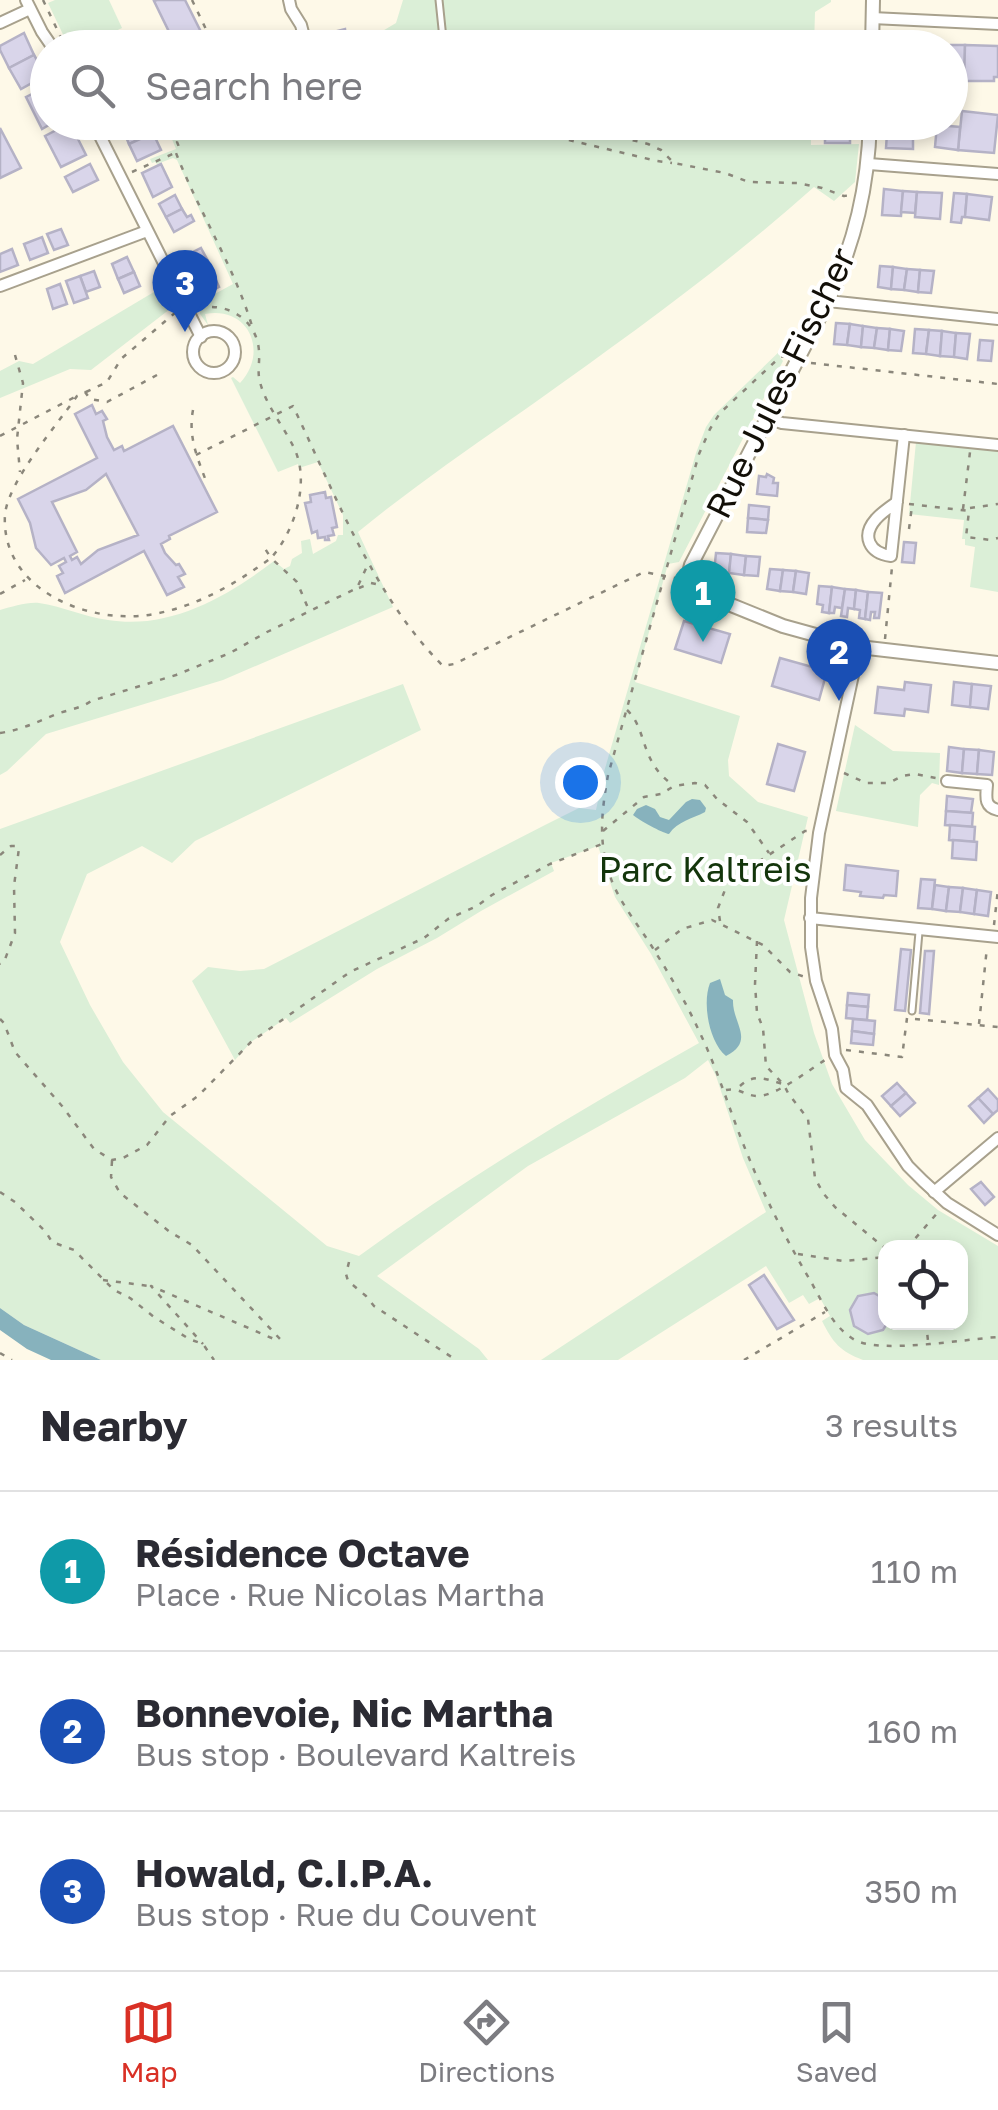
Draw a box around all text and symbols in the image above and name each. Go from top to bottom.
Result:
search box [30,30,968,140]
icon: search [65,58,120,113]
text: Search here [145,63,363,108]
street label: Rue Jules Fischer [696,240,864,525]
pin: 3 [152,250,218,332]
pin: 1 [670,560,736,642]
pin: 2 [806,618,872,701]
your location [555,757,606,808]
park label: Parc Kaltreis [598,848,812,890]
map controls [878,1240,968,1330]
button: locate [878,1240,968,1330]
text: Nearby [40,1400,188,1450]
text: 3 results [825,1406,958,1444]
text: Résidence Octave [135,1530,470,1575]
text: 1 [64,1552,81,1590]
text: 110 m [871,1552,958,1590]
text: Place · Rue Nicolas Martha [135,1575,545,1613]
text: Bonnevoie, Nic Martha [135,1690,553,1735]
text: 2 [63,1712,82,1750]
text: 160 m [867,1712,958,1750]
text: Bus stop · Boulevard Kaltreis [135,1735,576,1773]
text: Howald, C.I.P.A. [135,1850,433,1895]
text: 3 [63,1872,82,1910]
text: 350 m [865,1872,958,1910]
text: Bus stop · Rue du Couvent [135,1895,537,1933]
tab: Map [120,1995,178,2088]
tab: Directions [418,1995,555,2088]
tab: Saved [796,1995,878,2088]

